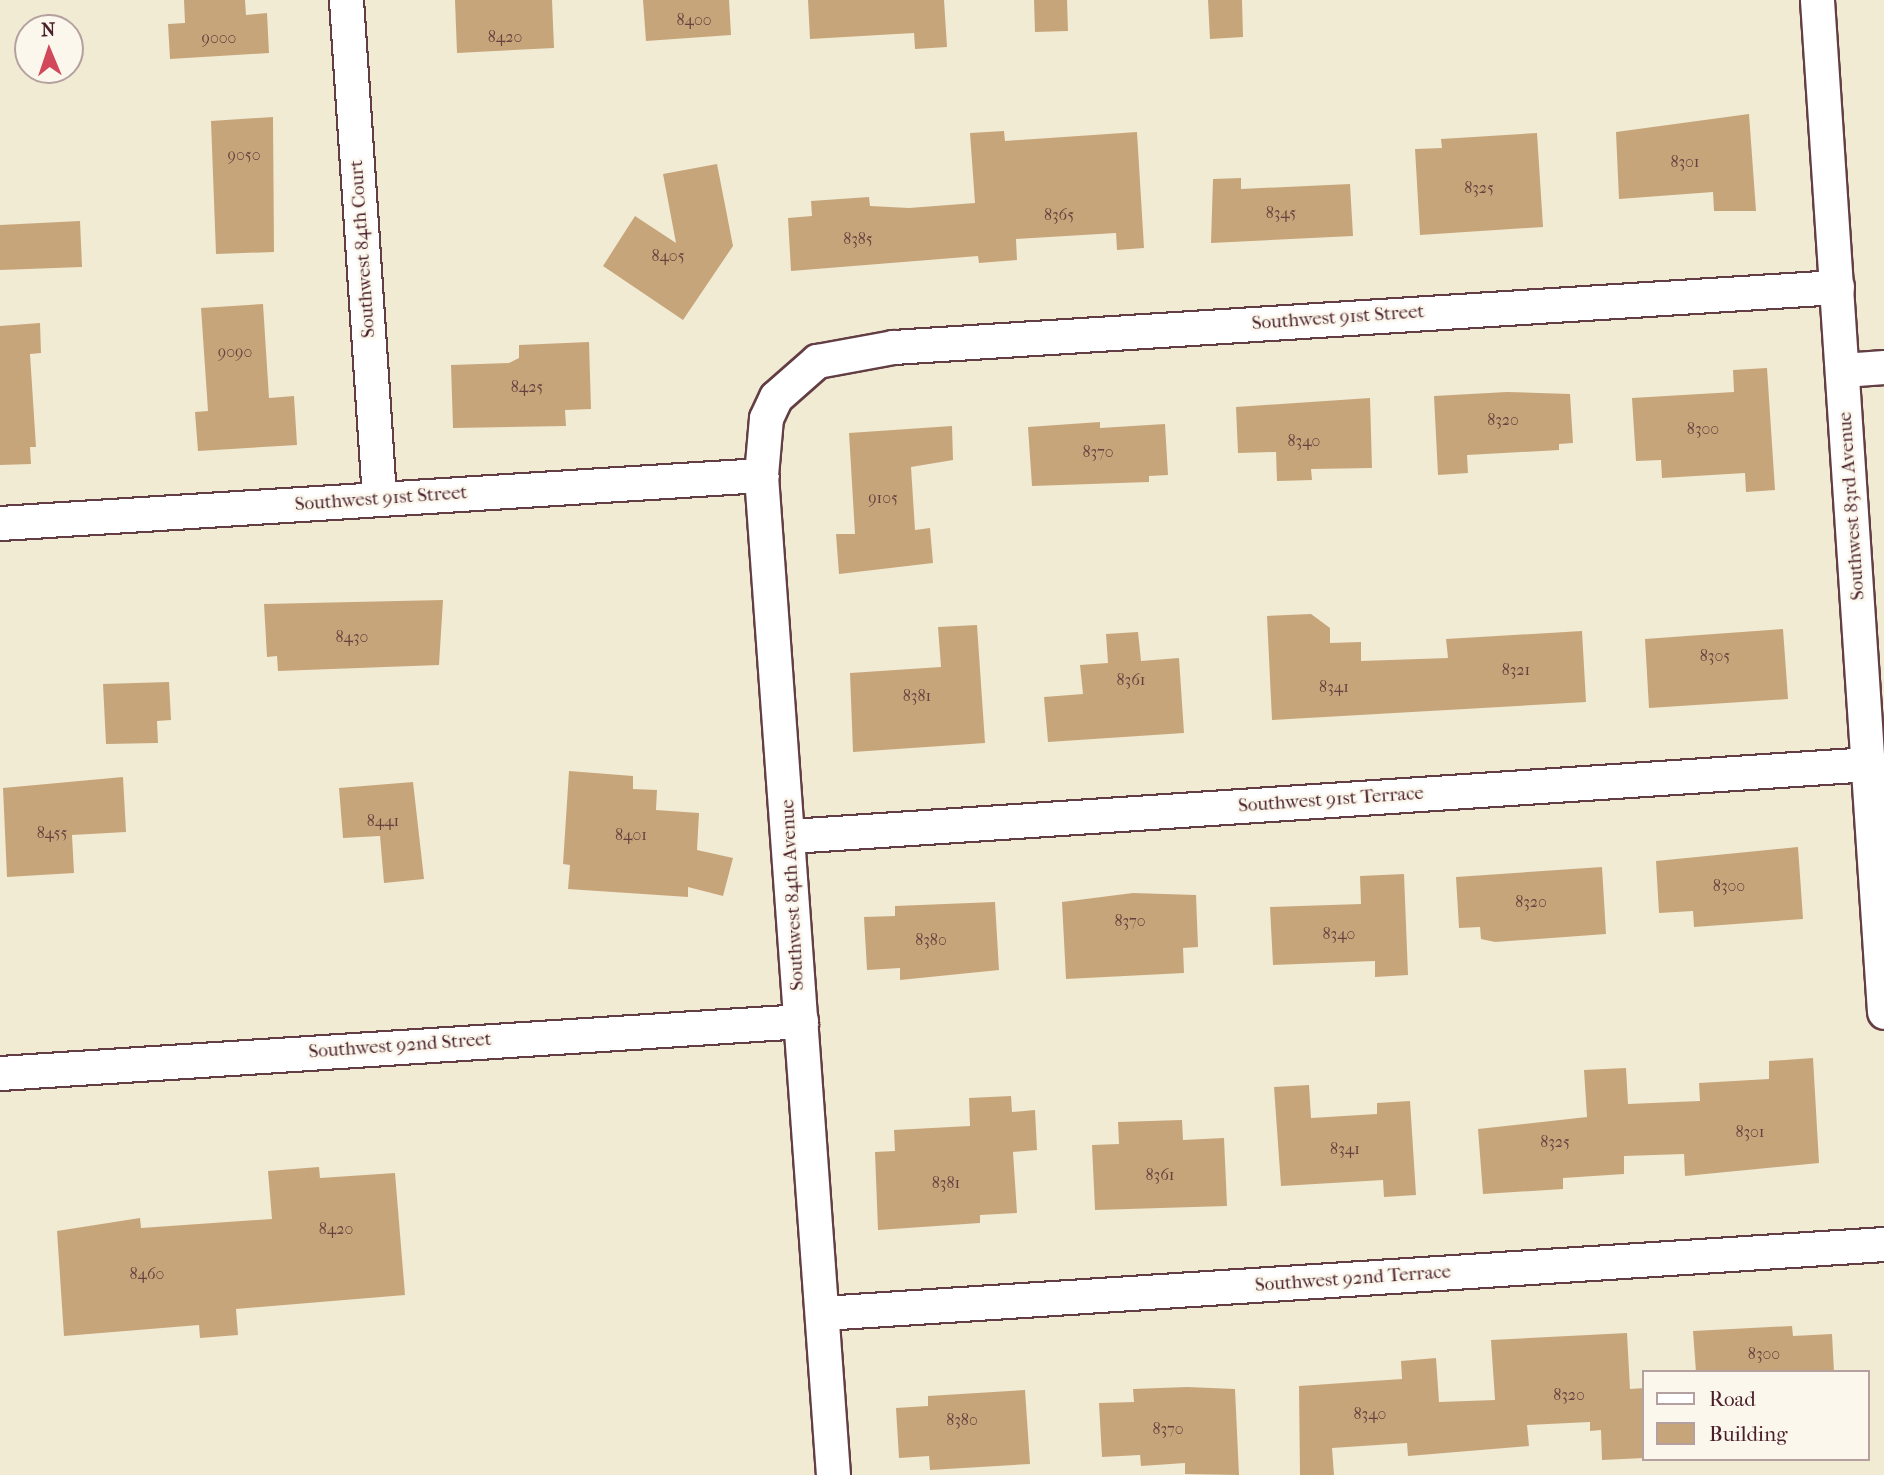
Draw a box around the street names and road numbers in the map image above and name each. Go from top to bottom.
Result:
street label: Southwest 84th Court [345,159,381,339]
street label: Southwest 91st Street [1251,301,1425,335]
street label: Southwest 83rd Avenue [1834,411,1870,601]
street label: Southwest 91st Street [294,482,468,516]
street label: Southwest 91st Terrace [1237,782,1425,818]
street label: Southwest 84th Avenue [777,799,809,991]
street label: Southwest 92nd Street [308,1028,492,1064]
street label: Southwest 92nd Terrace [1254,1261,1452,1297]

